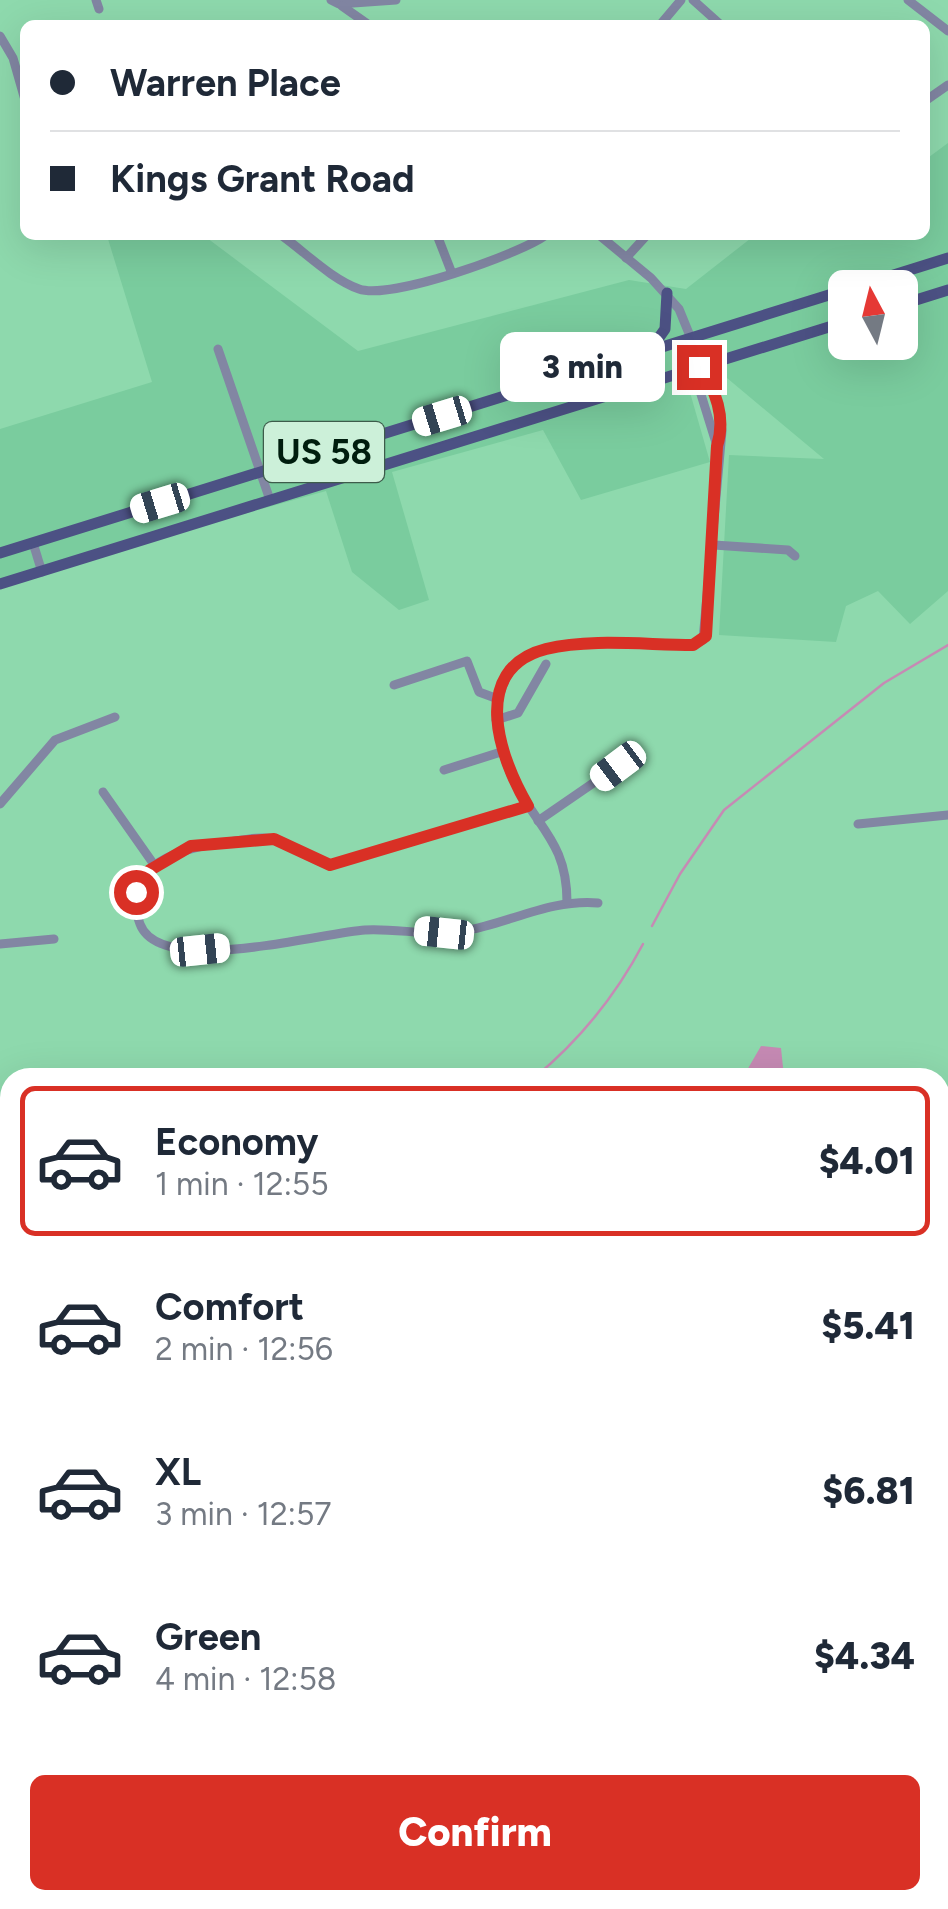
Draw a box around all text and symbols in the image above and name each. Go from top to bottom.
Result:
text: Warren Place [110,60,341,106]
text: Kings Grant Road [110,156,415,202]
north arrow [828,270,918,360]
map controls [828,270,918,360]
callout: 3 min [499,332,664,402]
route end [677,345,722,390]
text: 3 min [542,348,623,386]
car [409,393,475,439]
road number: US 58 [264,422,384,482]
car [127,480,193,526]
car [585,736,651,796]
route start [114,870,159,915]
car [413,915,475,951]
car [169,932,231,968]
icon: car [35,1116,125,1206]
text: Economy [155,1119,318,1165]
text: $4.01 [819,1138,915,1184]
text: 1 min · 12:55 [155,1165,329,1203]
icon: car [35,1281,125,1371]
text: Comfort [155,1284,304,1330]
text: $5.41 [821,1303,915,1349]
text: 2 min · 12:56 [155,1330,333,1368]
icon: car [35,1446,125,1536]
text: XL [155,1449,201,1495]
text: $6.81 [822,1468,915,1514]
text: 3 min · 12:57 [155,1495,332,1533]
icon: car [35,1611,125,1701]
text: Green [155,1614,261,1660]
text: $4.34 [814,1633,915,1679]
text: 4 min · 12:58 [155,1660,336,1698]
button: Confirm [30,1775,920,1890]

